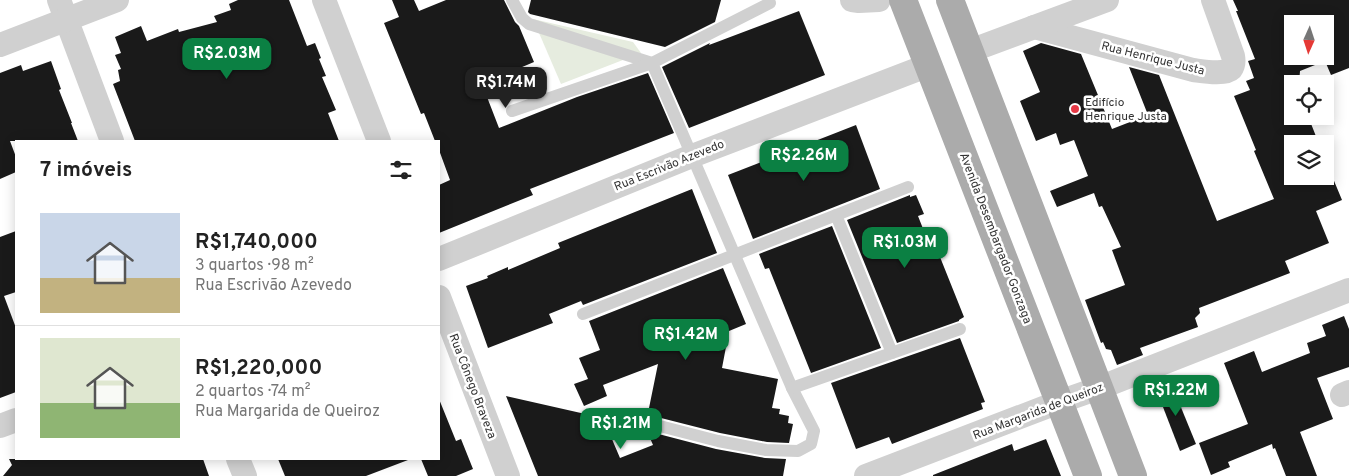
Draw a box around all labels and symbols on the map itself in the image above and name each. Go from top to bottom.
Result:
north arrow [1284,15,1334,65]
pin: R$2.03M [181,38,273,80]
street label: Rua Henrique Justa [1100,38,1206,80]
pin: R$1.74M [460,66,552,109]
place label: Edifício Henrique Justa [1085,95,1167,125]
marker: Edifício Henrique Justa [1069,103,1081,115]
street label: Rua Escrivão Azevedo [612,136,727,195]
pin: R$2.26M [758,140,850,182]
street label: Avenida Desembargador Gonzaga [955,151,1035,326]
pin: R$1.03M [859,226,951,269]
pin: R$1.42M [640,318,732,361]
street label: Rua Cônego Braveza [445,331,500,441]
pin: R$1.22M [1130,374,1222,417]
street label: Rua Margarida de Queiroz [971,380,1106,444]
pin: R$1.21M [575,408,667,450]

